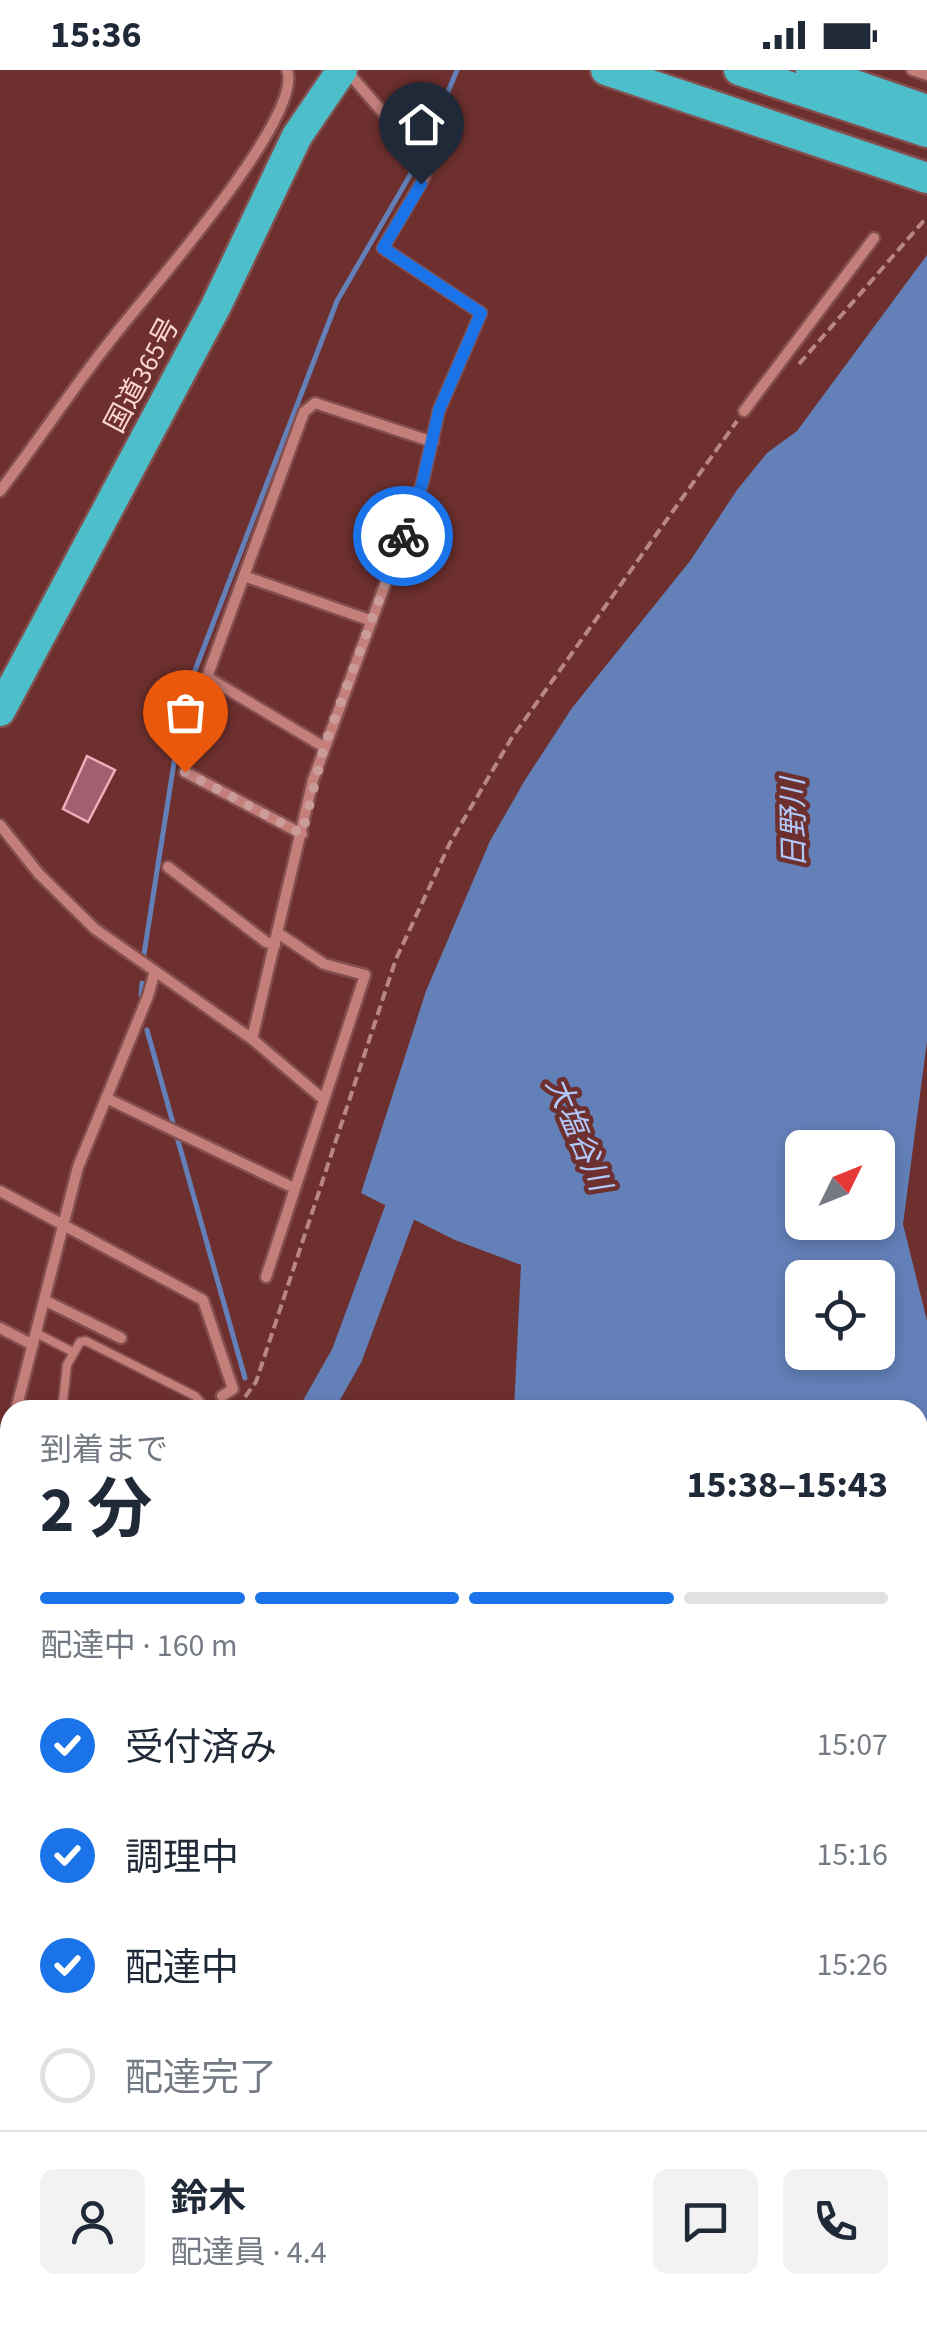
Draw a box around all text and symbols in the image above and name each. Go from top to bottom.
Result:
text: 15:36 [50,8,142,62]
pin [379,82,464,185]
icon: home [394,97,449,152]
street label: 国道365号 [95,310,189,440]
courier [353,486,453,586]
icon: bike [376,509,431,564]
pin [143,670,228,773]
icon: bag [158,685,213,740]
water label: 日野川 [772,775,816,868]
water label: 大塩谷川 [535,1070,622,1200]
north arrow [785,1130,895,1240]
map controls [785,1130,895,1370]
button: locate [785,1260,895,1370]
text: 到着まで [40,1427,168,1473]
text: 15:38–15:43 [686,1458,888,1512]
text: 2 分 [40,1464,152,1557]
text: 配達中 · 160 m [40,1623,237,1669]
icon: check [40,1718,95,1773]
text: 受付済み [125,1721,277,1775]
text: 15:07 [816,1722,888,1768]
icon: check [40,1828,95,1883]
text: 調理中 [125,1831,239,1885]
text: 15:16 [816,1832,888,1878]
icon: check [40,1938,95,1993]
text: 配達中 [125,1941,239,1995]
text: 15:26 [816,1942,888,1988]
text: 配達完了 [125,2051,277,2105]
button: person [40,2169,145,2274]
button: chat [653,2169,758,2274]
button: phone [783,2169,888,2274]
text: 鈴木 [170,2172,246,2226]
text: 配達員 · 4.4 [170,2230,327,2276]

